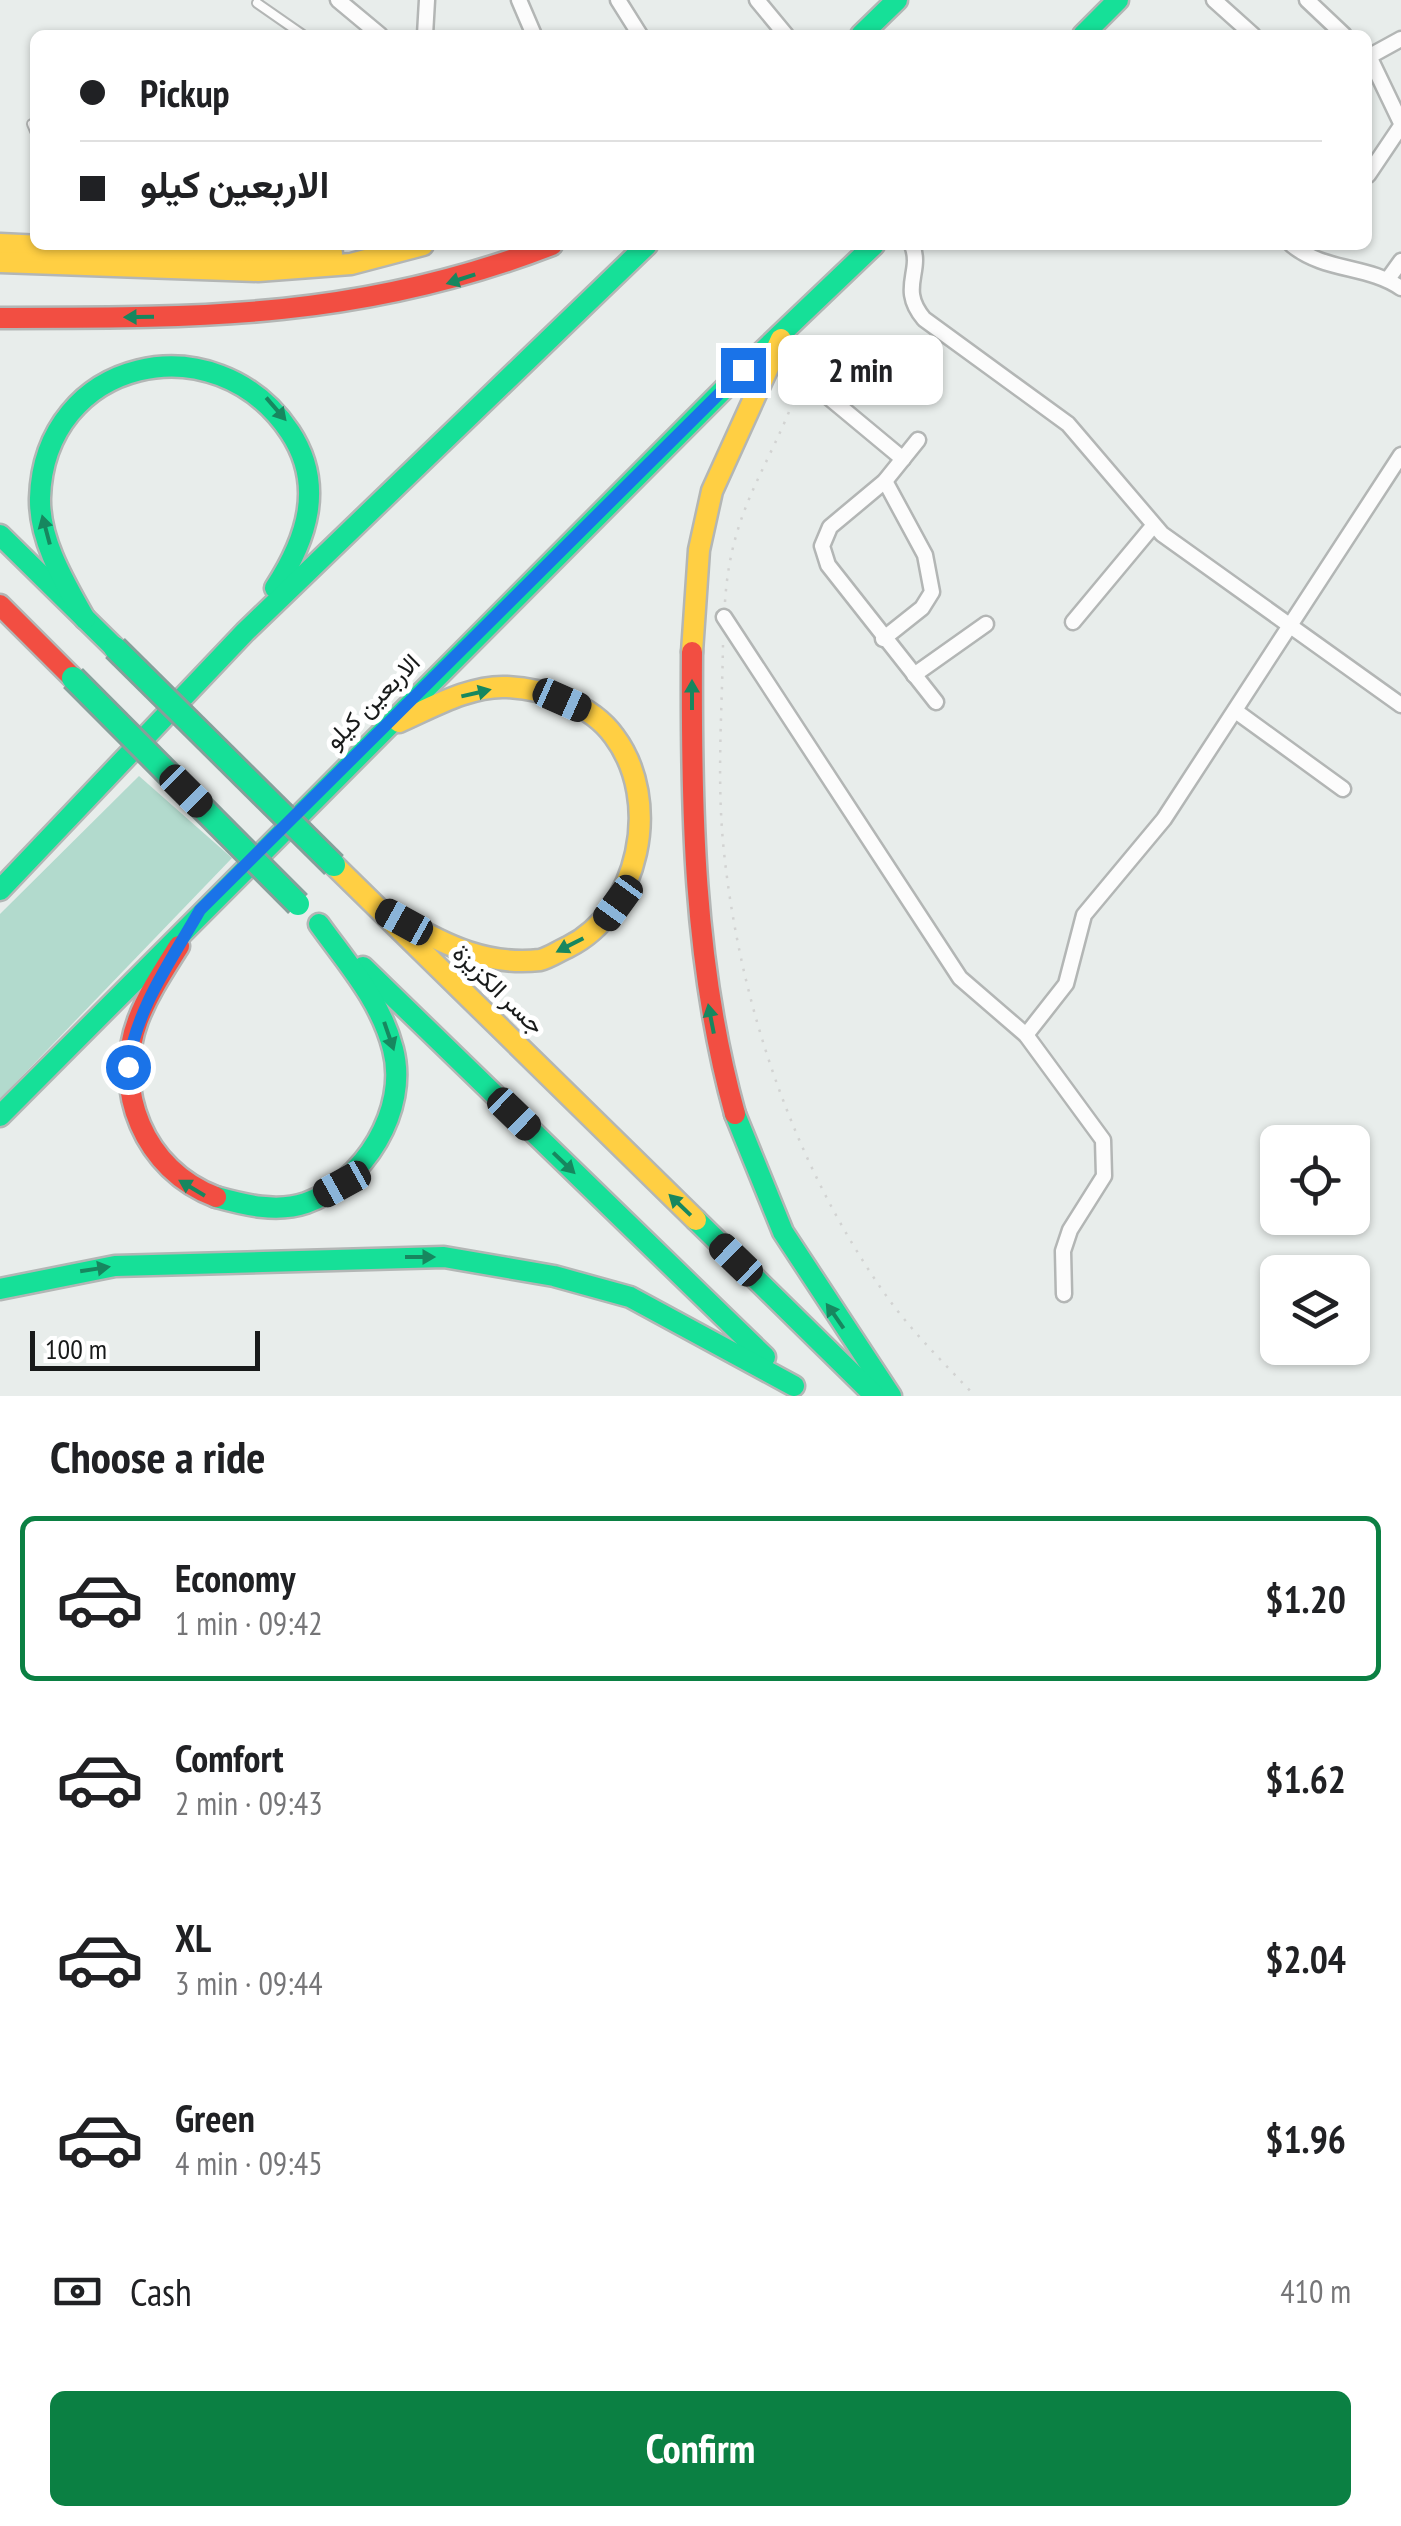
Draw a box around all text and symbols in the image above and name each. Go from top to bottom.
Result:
text: Pickup [140,68,230,117]
text: الاربعين كيلو [140,159,329,208]
one-way arrow [445,273,475,288]
one-way arrow [123,309,155,325]
callout: 2 min [778,335,943,405]
route end [721,348,766,393]
text: 2 min [828,349,893,391]
one-way arrow [264,396,286,421]
one-way arrow [37,514,53,545]
street label: الاربعين كيلو [318,647,426,755]
car [528,674,596,726]
one-way arrow [684,678,700,710]
one-way arrow [461,685,492,700]
car [154,759,218,823]
car [588,870,648,936]
car [370,894,438,950]
one-way arrow [555,936,584,953]
street label: جسر الكزيزة [446,937,552,1041]
one-way arrow [703,1003,719,1034]
one-way arrow [382,1022,397,1052]
route start [106,1045,151,1090]
car [482,1082,546,1146]
map controls [1260,1125,1370,1365]
button: locate [1260,1125,1370,1235]
one-way arrow [552,1151,576,1174]
car [308,1156,376,1212]
one-way arrow [178,1180,206,1197]
one-way arrow [669,1194,693,1218]
car [704,1228,768,1292]
one-way arrow [404,1249,436,1265]
button: layers [1260,1255,1370,1365]
one-way arrow [80,1261,112,1276]
one-way arrow [826,1303,845,1330]
scale bar [30,1326,260,1370]
text: 100 m [45,1330,107,1367]
text: Choose a ride [50,1427,265,1485]
text: Economy [175,1553,295,1602]
icon: car [55,1554,145,1644]
text: $1.20 [1265,1574,1346,1623]
text: 1 min · 09:42 [175,1602,323,1644]
text: Comfort [175,1733,284,1782]
icon: car [55,1734,145,1824]
text: $1.62 [1265,1754,1346,1803]
text: 2 min · 09:43 [175,1782,323,1824]
text: XL [175,1913,211,1962]
icon: car [55,1914,145,2004]
text: $2.04 [1265,1934,1346,1983]
text: 3 min · 09:44 [175,1962,323,2004]
text: Green [175,2093,255,2142]
icon: car [55,2094,145,2184]
text: $1.96 [1265,2114,1346,2163]
text: 4 min · 09:45 [175,2142,323,2184]
icon: cash [50,2264,105,2319]
text: Cash [130,2267,192,2316]
text: 410 m [1280,2270,1351,2312]
button: Confirm [50,2391,1351,2506]

